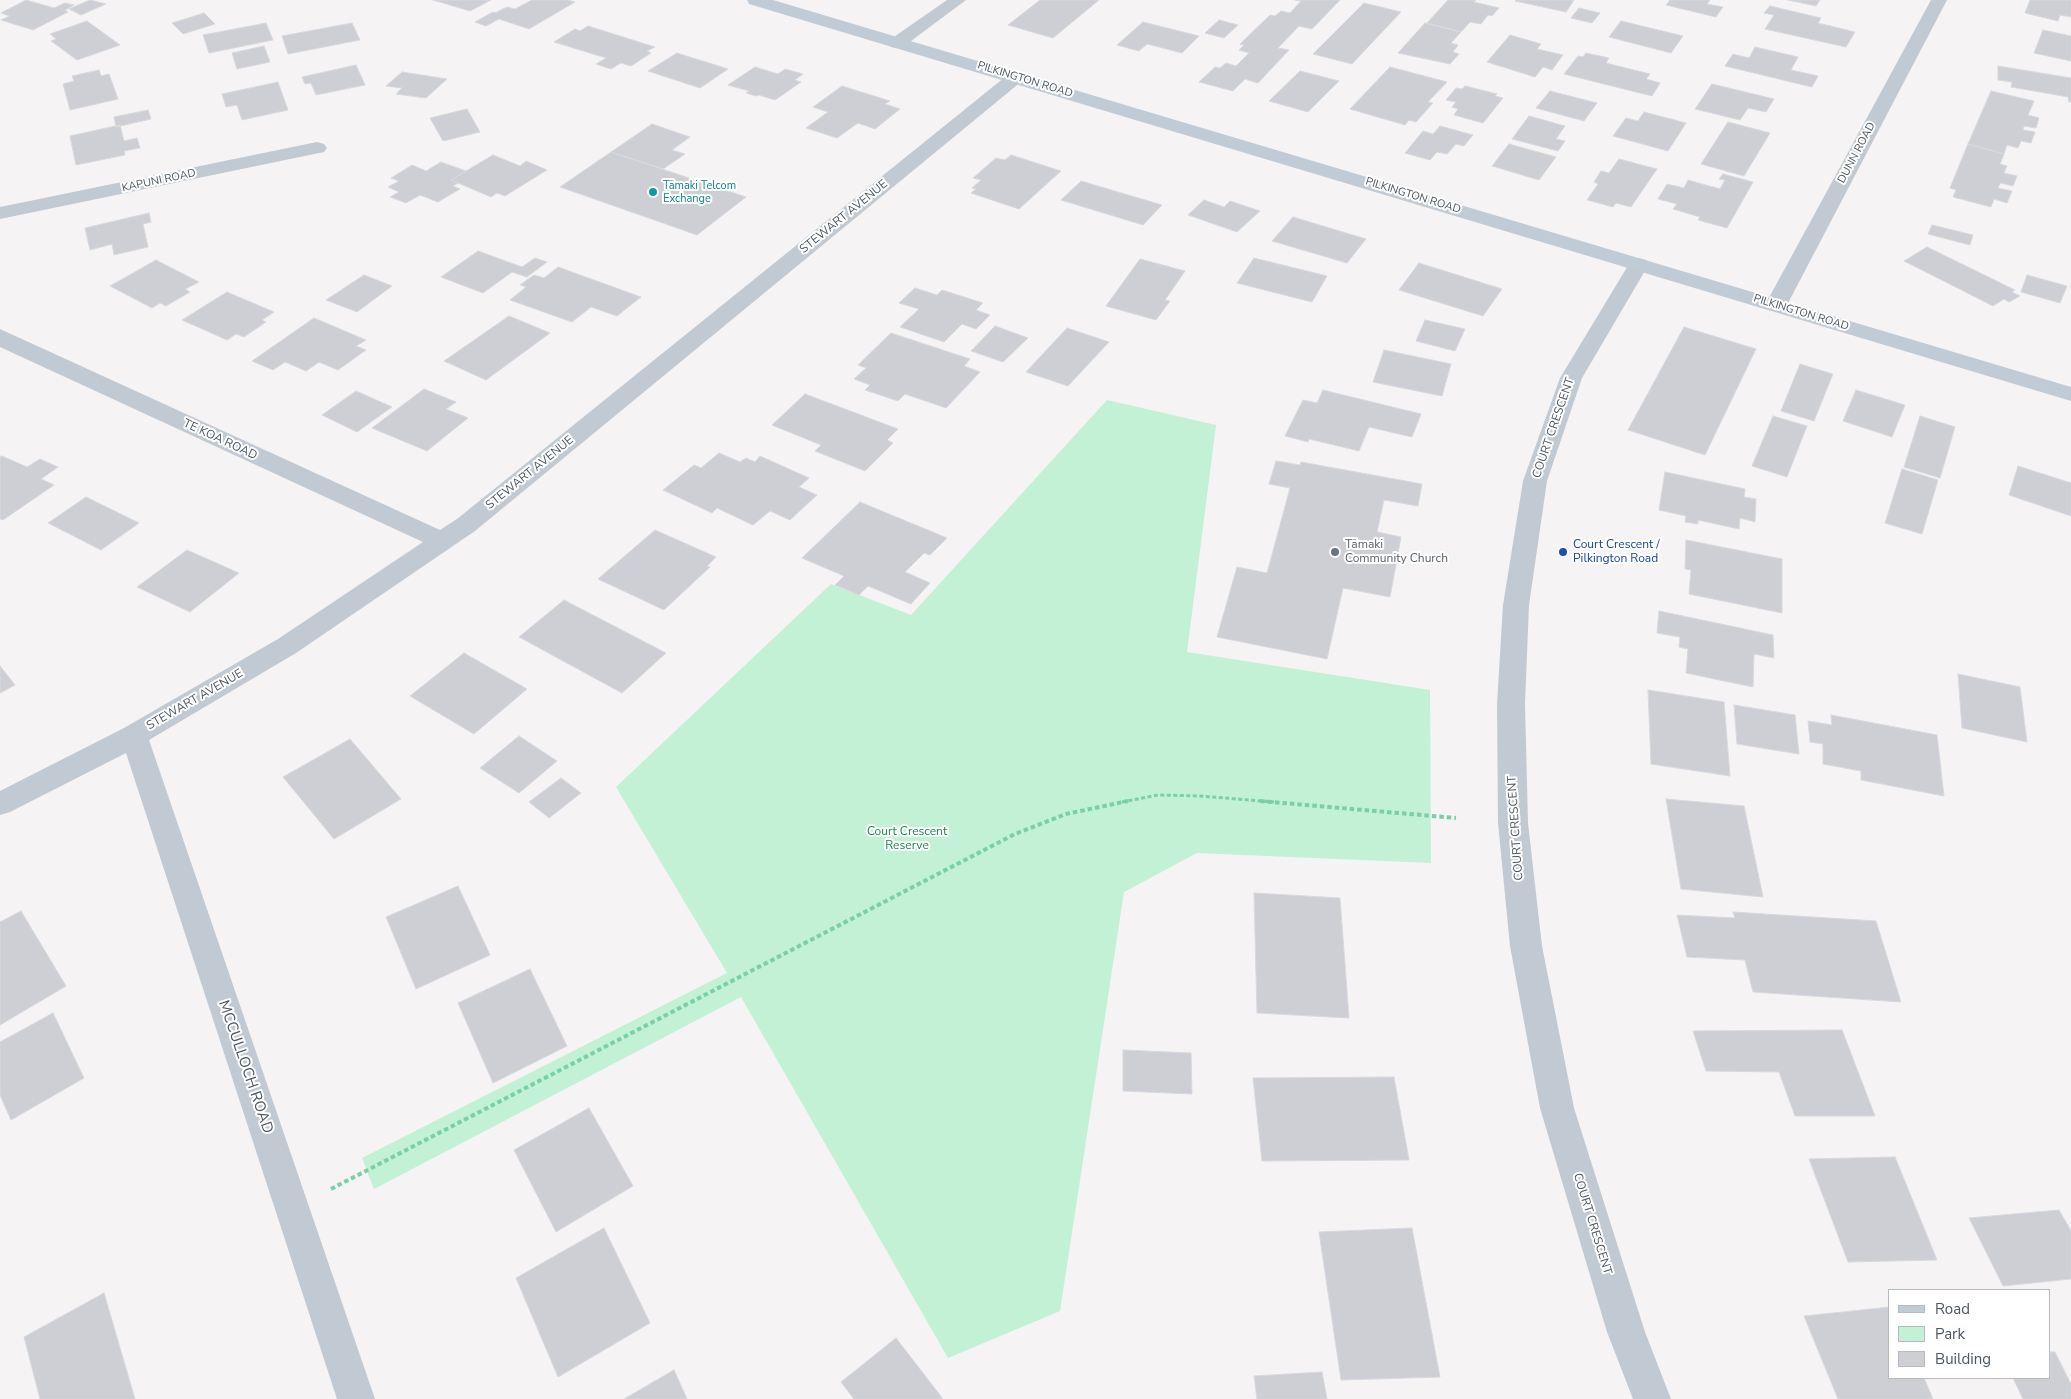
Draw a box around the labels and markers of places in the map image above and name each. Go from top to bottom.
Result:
place label: Tāmaki Telcom Exchange [663,179,736,205]
marker: Tāmaki Telcom Exchange [647,186,659,198]
place label: Tāmaki Community Church [1345,538,1448,566]
place label: Court Crescent / Pilkington Road [1573,538,1660,566]
marker: Tāmaki Community Church [1329,546,1341,558]
marker: Court Crescent / Pilkington Road [1557,546,1569,558]

